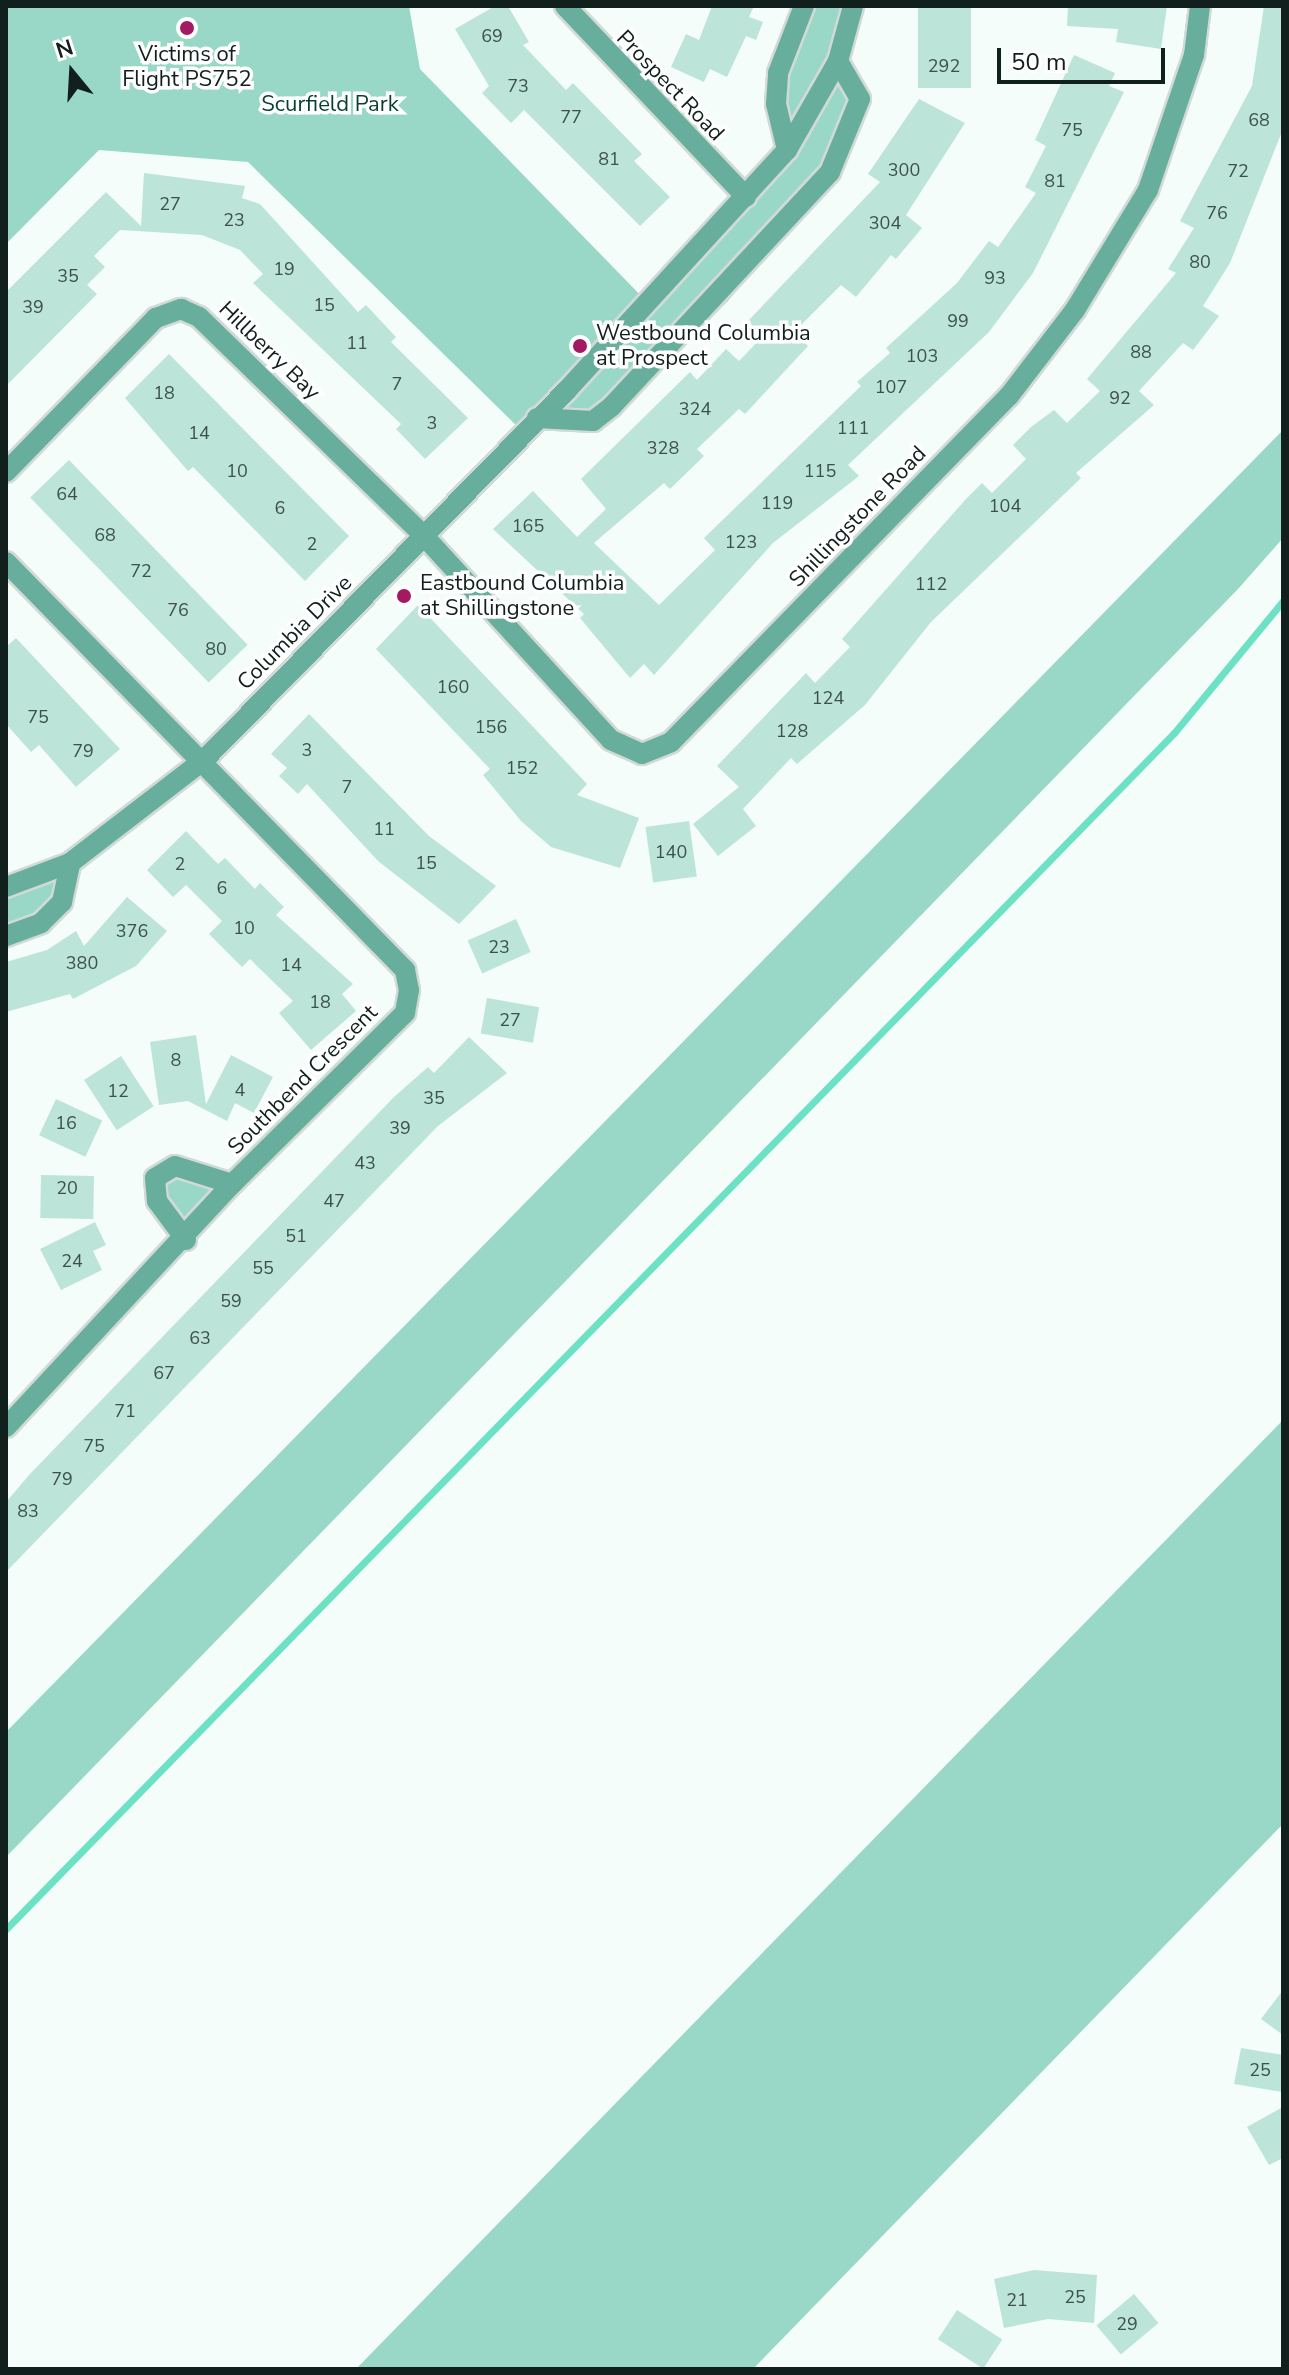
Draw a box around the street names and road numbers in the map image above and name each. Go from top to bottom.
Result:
street label: Prospect Road [611,25,729,147]
street label: Hillberry Bay [213,296,325,406]
street label: Shillingstone Road [784,441,932,593]
street label: Columbia Drive [232,570,358,696]
street label: Southbend Crescent [223,1000,383,1160]

